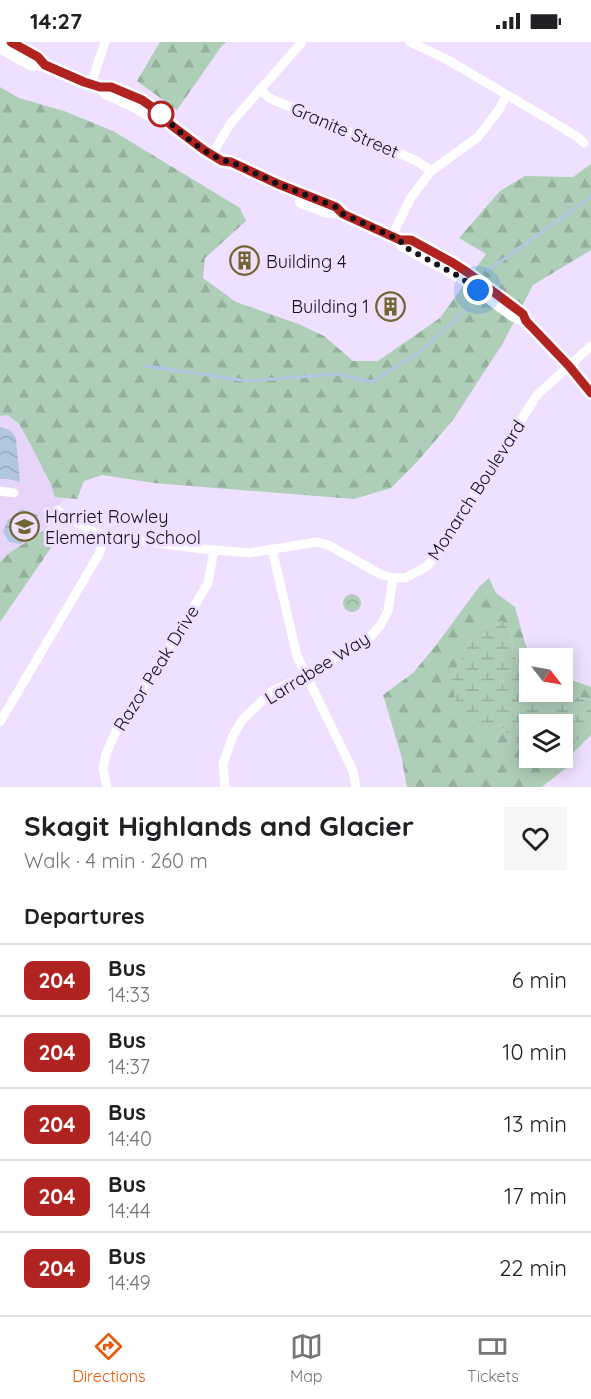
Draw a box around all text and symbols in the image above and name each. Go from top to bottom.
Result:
text: 14:27 [30,7,82,35]
street label: Granite Street [288,97,402,163]
unlabelled marker [148,101,174,127]
building icon: Building 4 [229,245,261,277]
place label: Building 4 [266,250,347,273]
your location [463,275,493,305]
building icon: Building 1 [374,290,406,322]
place label: Building 1 [291,295,369,318]
street label: Monarch Boulevard [422,415,530,565]
place label: Harriet Rowley Elementary School [45,505,201,549]
school or university icon: Harriet Rowley Elementary School [8,510,40,542]
street label: Razor Peak Drive [108,601,204,735]
street label: Larrabee Way [260,627,374,709]
north arrow [519,648,573,702]
map controls [519,648,573,768]
button: layers [519,714,573,768]
button: heart [504,807,567,870]
text: Skagit Highlands and Glacier [24,808,414,843]
text: Walk · 4 min · 260 m [24,848,208,873]
text: Departures [24,902,145,930]
text: Bus [108,954,146,982]
text: 6 min [512,966,567,994]
text: 204 [38,967,76,993]
text: 14:33 [108,982,150,1007]
text: Bus [108,1026,146,1054]
text: 10 min [502,1038,567,1066]
text: 204 [38,1039,76,1065]
text: 14:37 [108,1054,150,1079]
text: Bus [108,1098,146,1126]
text: 13 min [504,1110,567,1138]
text: 204 [38,1111,76,1137]
text: 14:40 [108,1126,152,1151]
text: Bus [108,1170,146,1198]
text: 17 min [504,1182,567,1210]
text: 204 [38,1183,76,1209]
text: 14:44 [108,1198,150,1223]
text: Bus [108,1242,146,1270]
text: 22 min [499,1254,567,1282]
text: 204 [38,1255,76,1281]
text: 14:49 [108,1270,151,1295]
tab: Directions [72,1330,145,1386]
tab: Map [290,1330,323,1386]
tab: Tickets [467,1330,519,1386]

